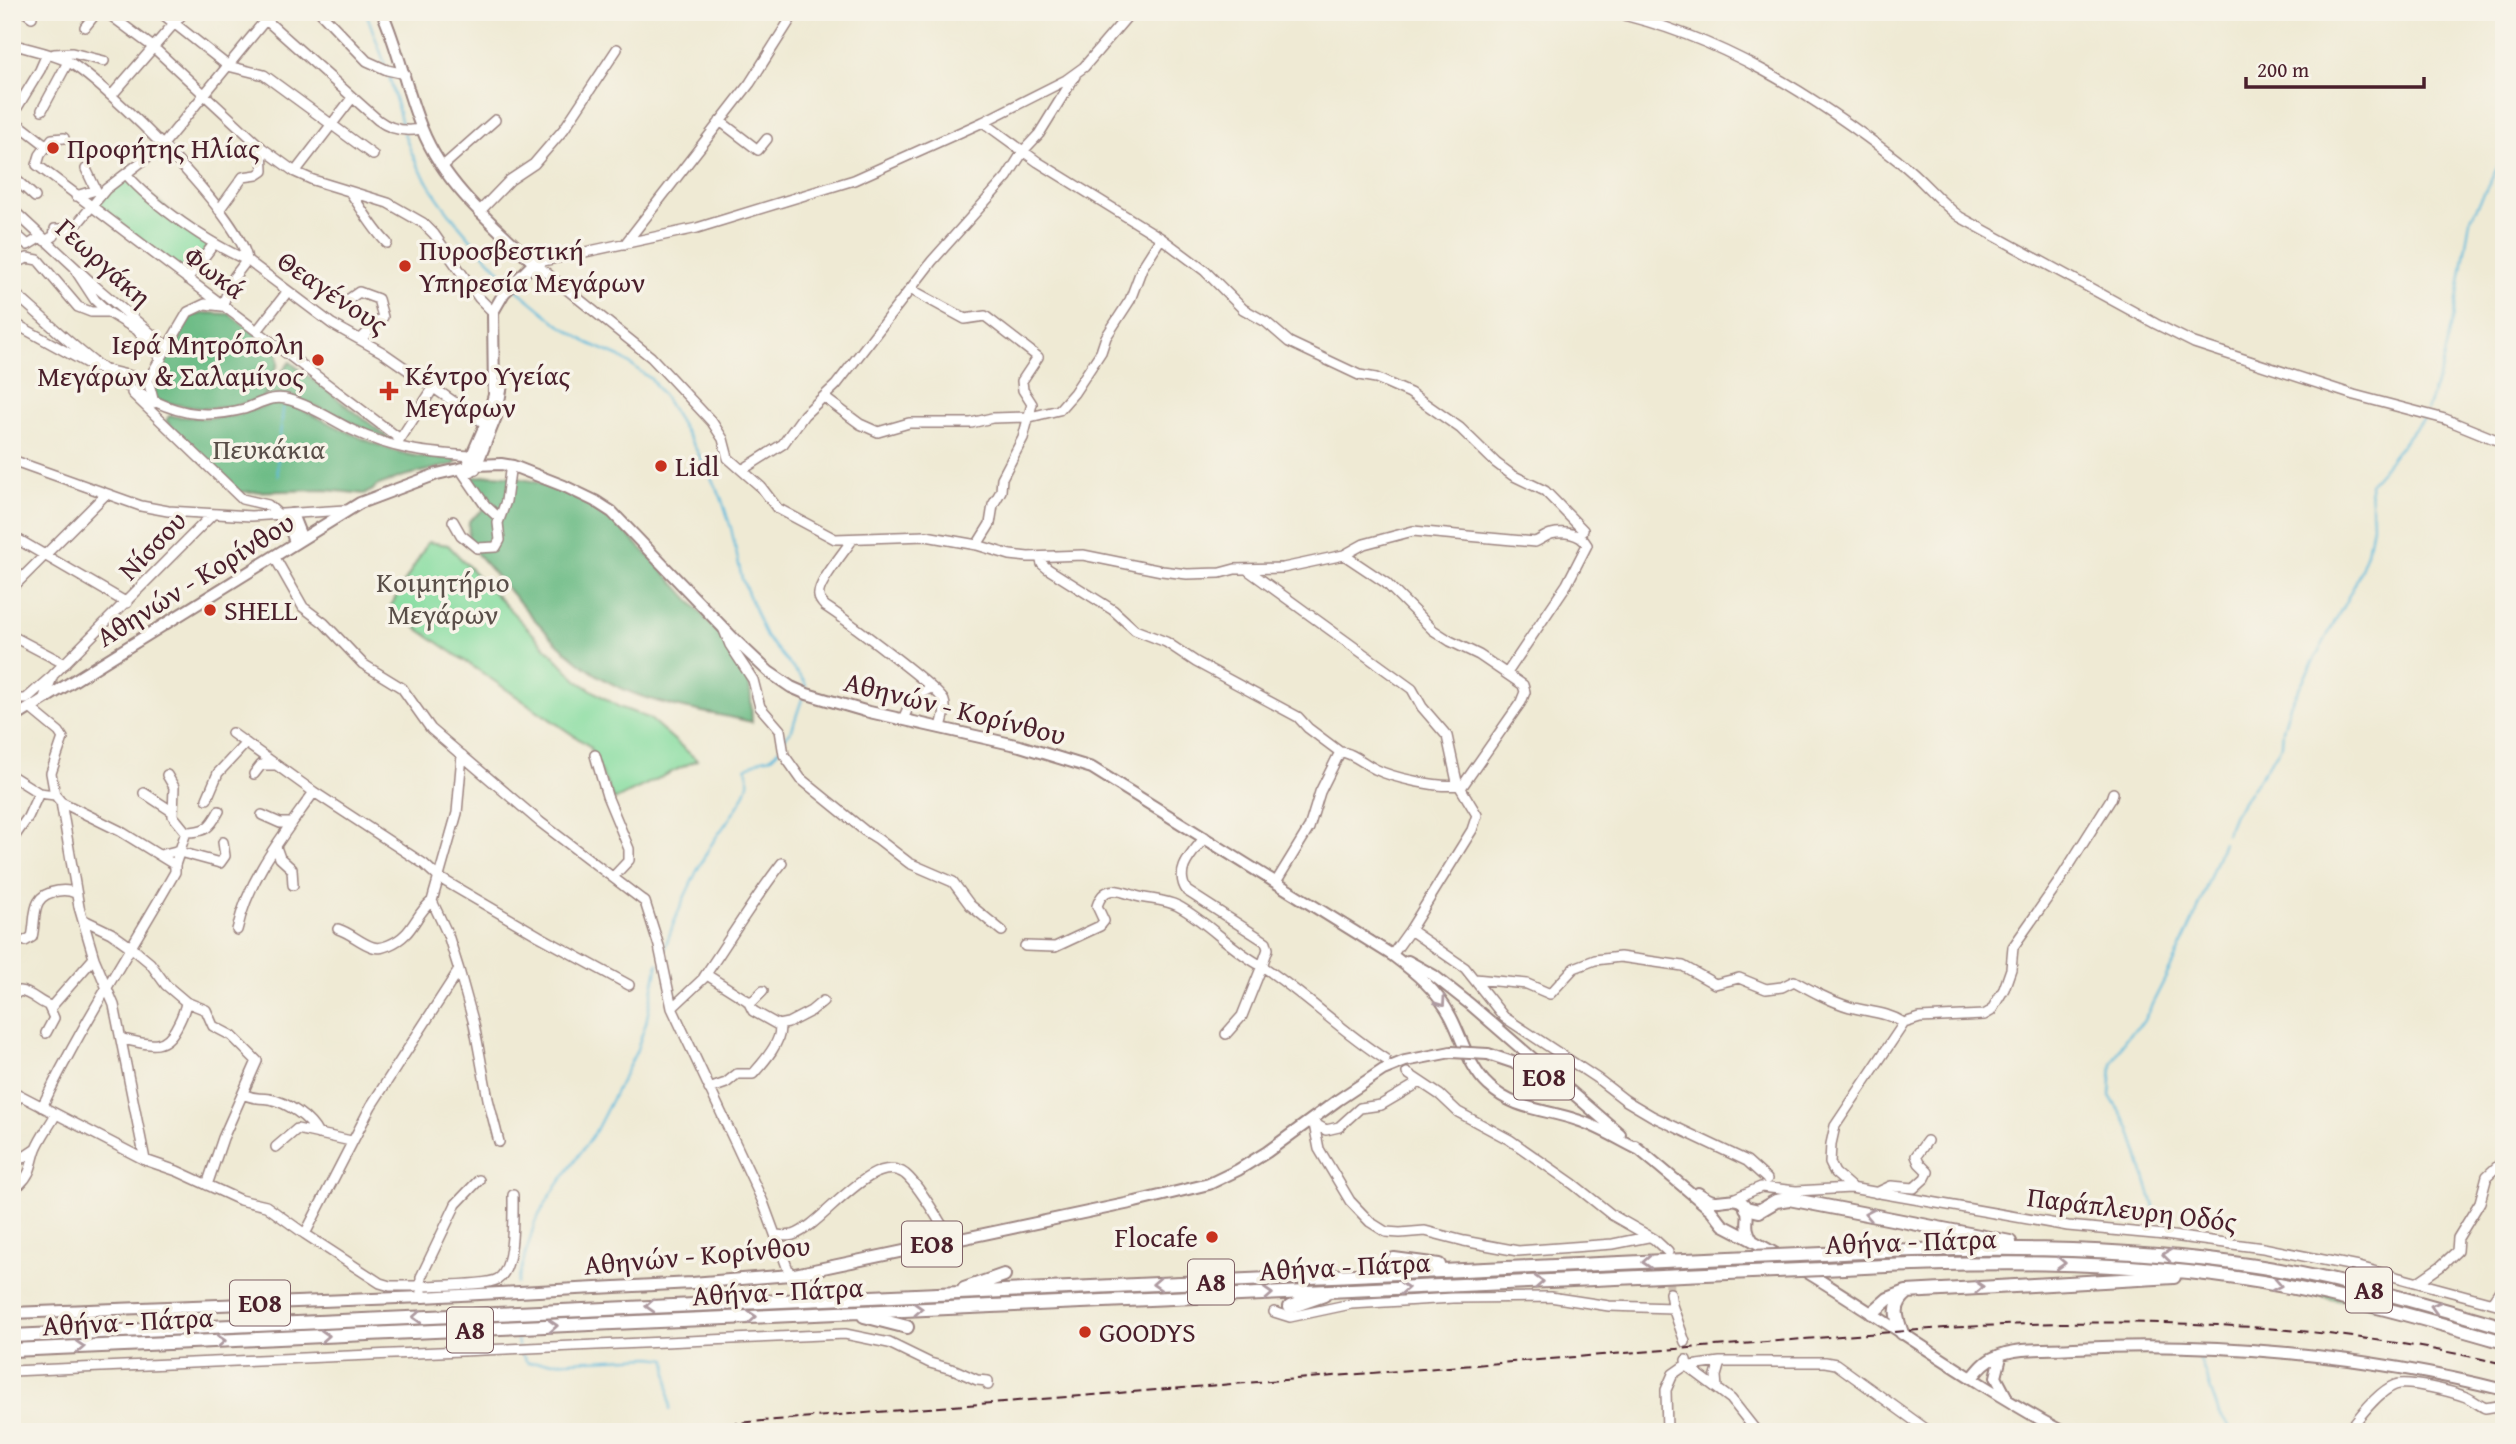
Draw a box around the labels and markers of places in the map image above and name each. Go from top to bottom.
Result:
place label: Προφήτης Ηλίας [67,127,260,168]
marker: Προφήτης Ηλίας [45,140,61,156]
place label: Πυροσβεστική Υπηρεσία Μεγάρων [418,229,646,302]
marker: Πυροσβεστική Υπηρεσία Μεγάρων [397,258,413,274]
place label: Ιερά Μητρόπολη Μεγάρων & Σαλαμίνος [37,323,304,396]
marker: Ιερά Μητρόπολη Μεγάρων & Σαλαμίνος [310,352,326,368]
place label: Κέντρο Υγείας Μεγάρων [405,354,571,427]
marker: Κέντρο Υγείας Μεγάρων [379,381,399,401]
place label: Lidl [675,445,719,486]
marker: Lidl [653,458,669,474]
place label: SHELL [224,589,298,630]
marker: SHELL [202,602,218,618]
place label: Flocafe [1114,1216,1198,1257]
marker: Flocafe [1204,1229,1220,1245]
place label: GOODYS [1099,1311,1196,1352]
marker: GOODYS [1077,1324,1093,1340]

